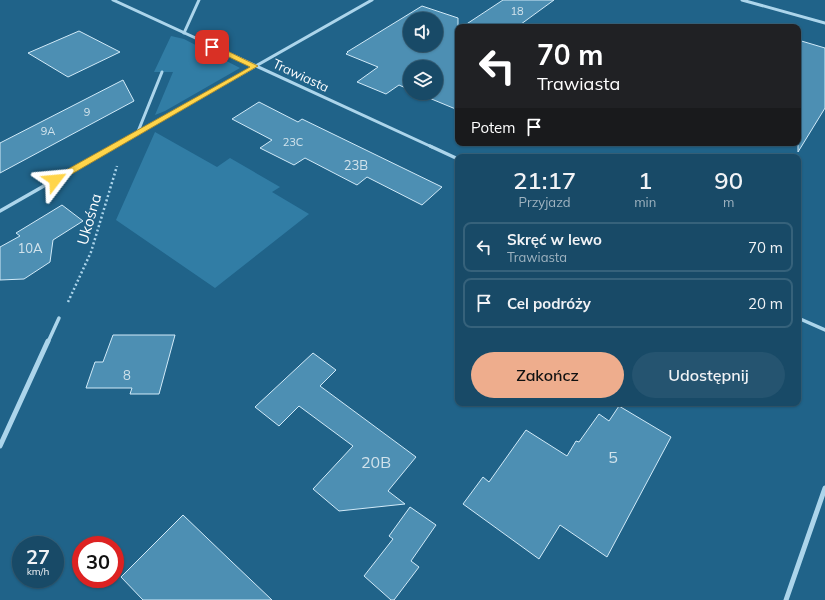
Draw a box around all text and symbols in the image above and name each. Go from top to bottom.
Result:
house number: 18 [510,4,524,18]
map controls [403,12,443,100]
button: sound [403,12,443,52]
pin [195,30,229,64]
icon: arrive [201,36,223,58]
text: 70 m [537,37,603,72]
icon: left [471,40,523,92]
street label: Trawiasta [270,55,332,95]
button: layers [403,60,443,100]
text: Trawiasta [537,72,620,95]
house number: 9 [84,105,90,119]
icon: arrive [523,116,545,138]
text: Potem [471,118,515,137]
house number: 9A [41,124,55,138]
house number: 23C [283,135,303,149]
house number: 23B [344,157,368,173]
position arrow [34,159,76,201]
text: 21:17 [513,165,576,195]
text: 1 [638,165,652,195]
text: 90 [714,165,743,195]
street label: Ukośna [73,191,105,247]
text: Przyjazd [519,194,571,210]
text: min [634,194,656,210]
text: m [723,194,734,210]
text: Skręć w lewo [507,230,602,249]
icon: left [473,236,495,258]
text: 70 m [748,238,783,257]
house number: 10A [17,240,43,256]
text: Trawiasta [507,249,567,265]
icon: arrive [473,292,495,314]
text: Cel podróży [507,294,591,313]
text: 20 m [748,294,783,313]
button: Zakończ [471,352,624,398]
button: Udostępnij [632,352,785,398]
house number: 8 [123,367,131,383]
house number: 5 [608,447,618,467]
house number: 20B [361,452,391,472]
speed limit sign: 30 [72,536,124,588]
text: 27 [26,544,50,569]
text: km/h [27,565,49,578]

